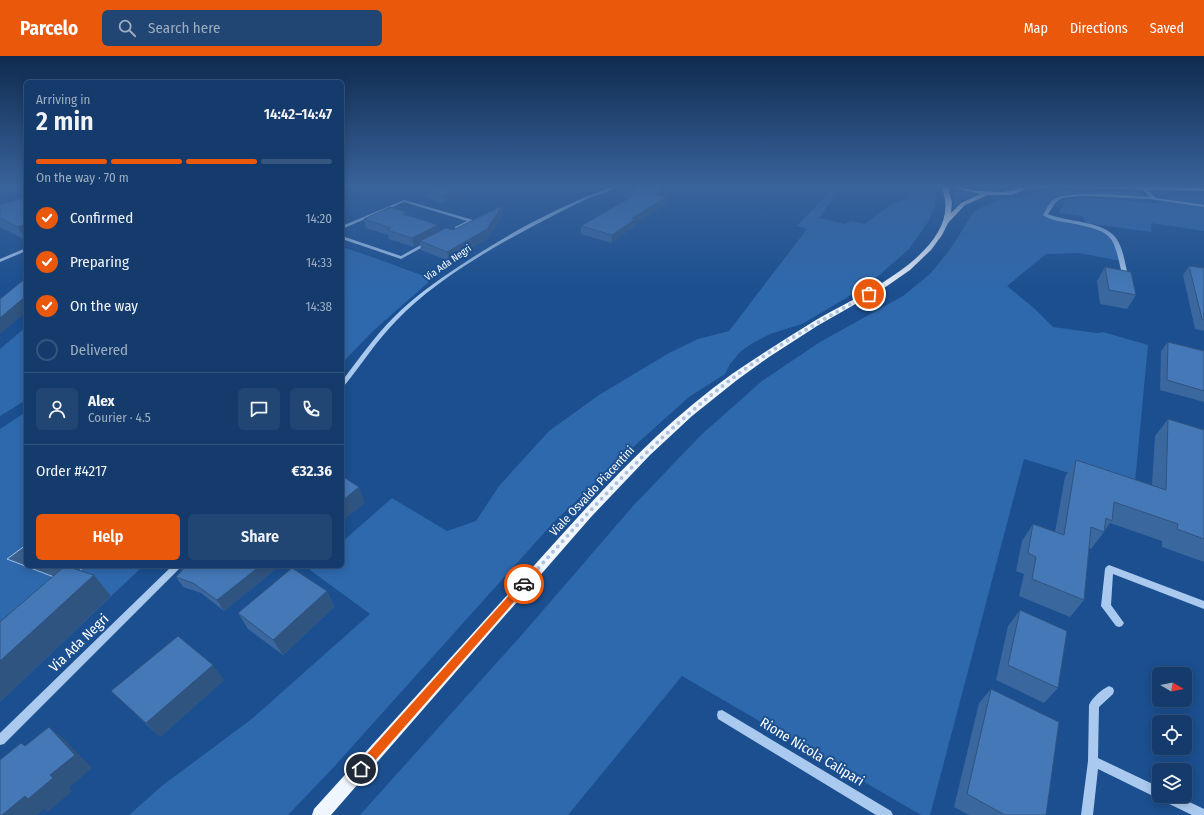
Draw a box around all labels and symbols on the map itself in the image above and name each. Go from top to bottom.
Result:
street label: Via Ada Negri [422,242,474,284]
pin [852,277,886,311]
street label: Viale Osvaldo Piacentini [547,443,637,539]
courier [504,564,544,604]
street label: Via Ada Negri [46,610,112,676]
north arrow [1152,667,1192,707]
street label: Rione Nicola Calipari [757,714,867,790]
pin [344,752,378,786]

